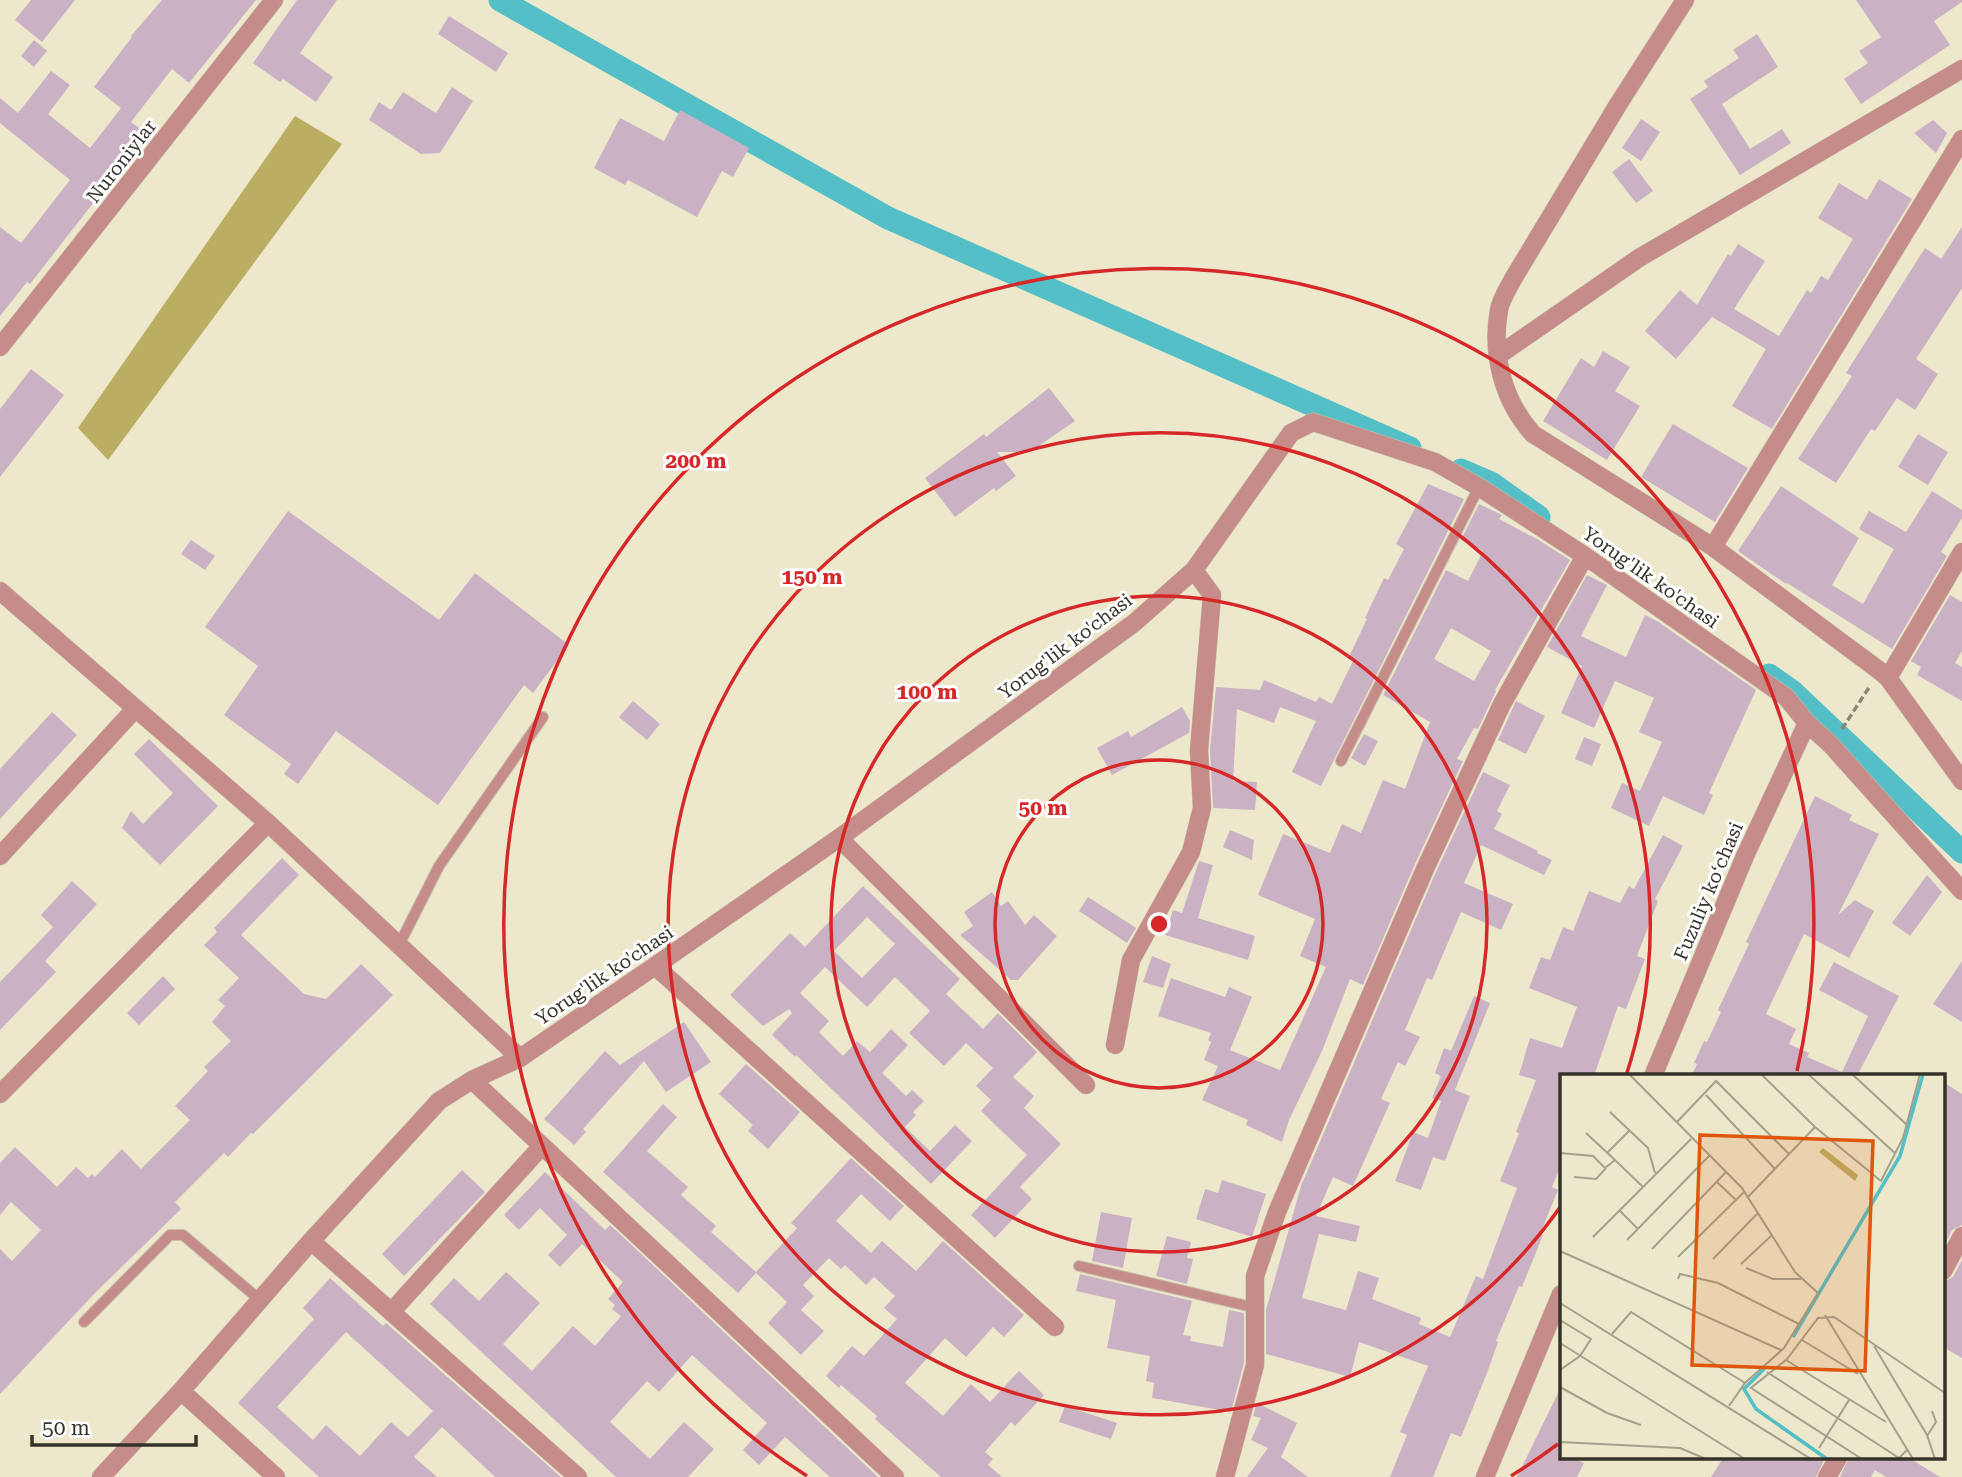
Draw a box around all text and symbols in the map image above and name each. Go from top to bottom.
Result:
street label: Nuroniylar [82,115,161,208]
text: 200 m [666,449,726,473]
street label: Yorug'lik ko'chasi [1578,522,1723,633]
text: 150 m [782,565,842,589]
street label: Yorug'lik ko'chasi [994,589,1137,704]
text: 100 m [897,680,957,704]
text: 50 m [1018,796,1068,820]
street label: Fuzuliy koʻchasi [1669,819,1748,964]
centre of rings [1147,912,1171,936]
street label: Yorug'lik ko'chasi [531,921,678,1030]
inset map [1560,1074,1944,1460]
scale bar [32,1404,196,1448]
text: 50 m [42,1416,90,1440]

